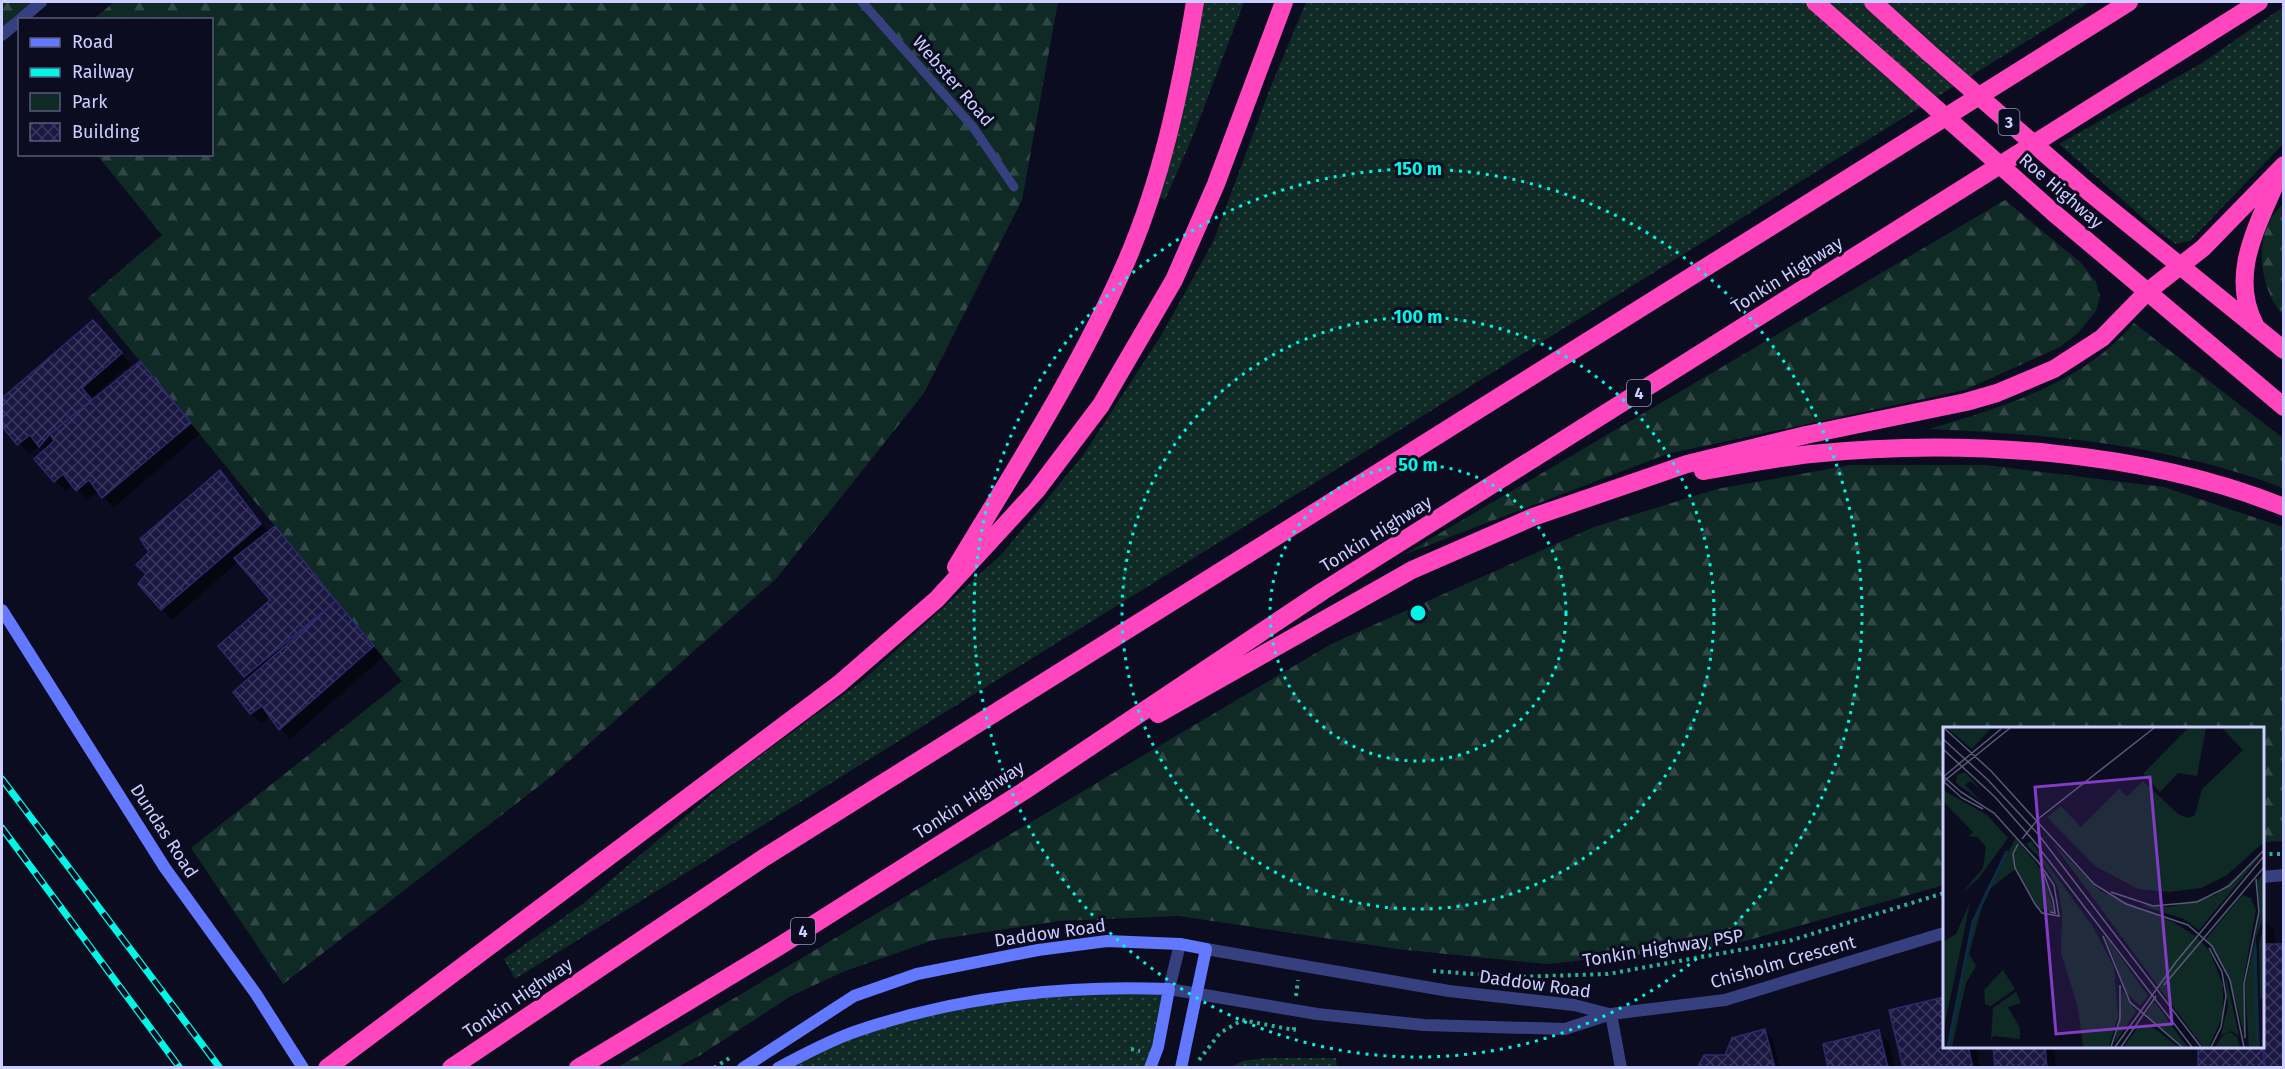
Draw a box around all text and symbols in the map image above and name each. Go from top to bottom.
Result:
legend [18,18,213,156]
text: Road [72,31,114,53]
street label: Webster Road [908,31,998,131]
text: Railway [72,61,134,83]
text: Park [72,91,108,113]
road number: 3 [1998,109,2020,135]
text: Building [72,121,140,143]
street label: Roe Highway [2015,149,2108,234]
text: 150 m [1394,158,1442,180]
street label: Tonkin Highway [1727,232,1847,318]
text: 100 m [1394,306,1442,328]
road number: 4 [1627,380,1651,406]
text: 50 m [1398,454,1438,476]
street label: Tonkin Highway [1316,491,1436,577]
centre of rings [1408,603,1428,623]
inset map [1943,727,2264,1048]
street label: Tonkin Highway [910,756,1028,844]
street label: Dundas Road [125,780,203,882]
street label: Daddow Road [993,914,1107,952]
road number: 4 [791,918,815,944]
street label: Tonkin Highway PSP [1581,924,1745,972]
street label: Chisholm Crescent [1708,931,1859,993]
street label: Tonkin Highway [459,953,577,1043]
street label: Daddow Road [1478,965,1592,1003]

